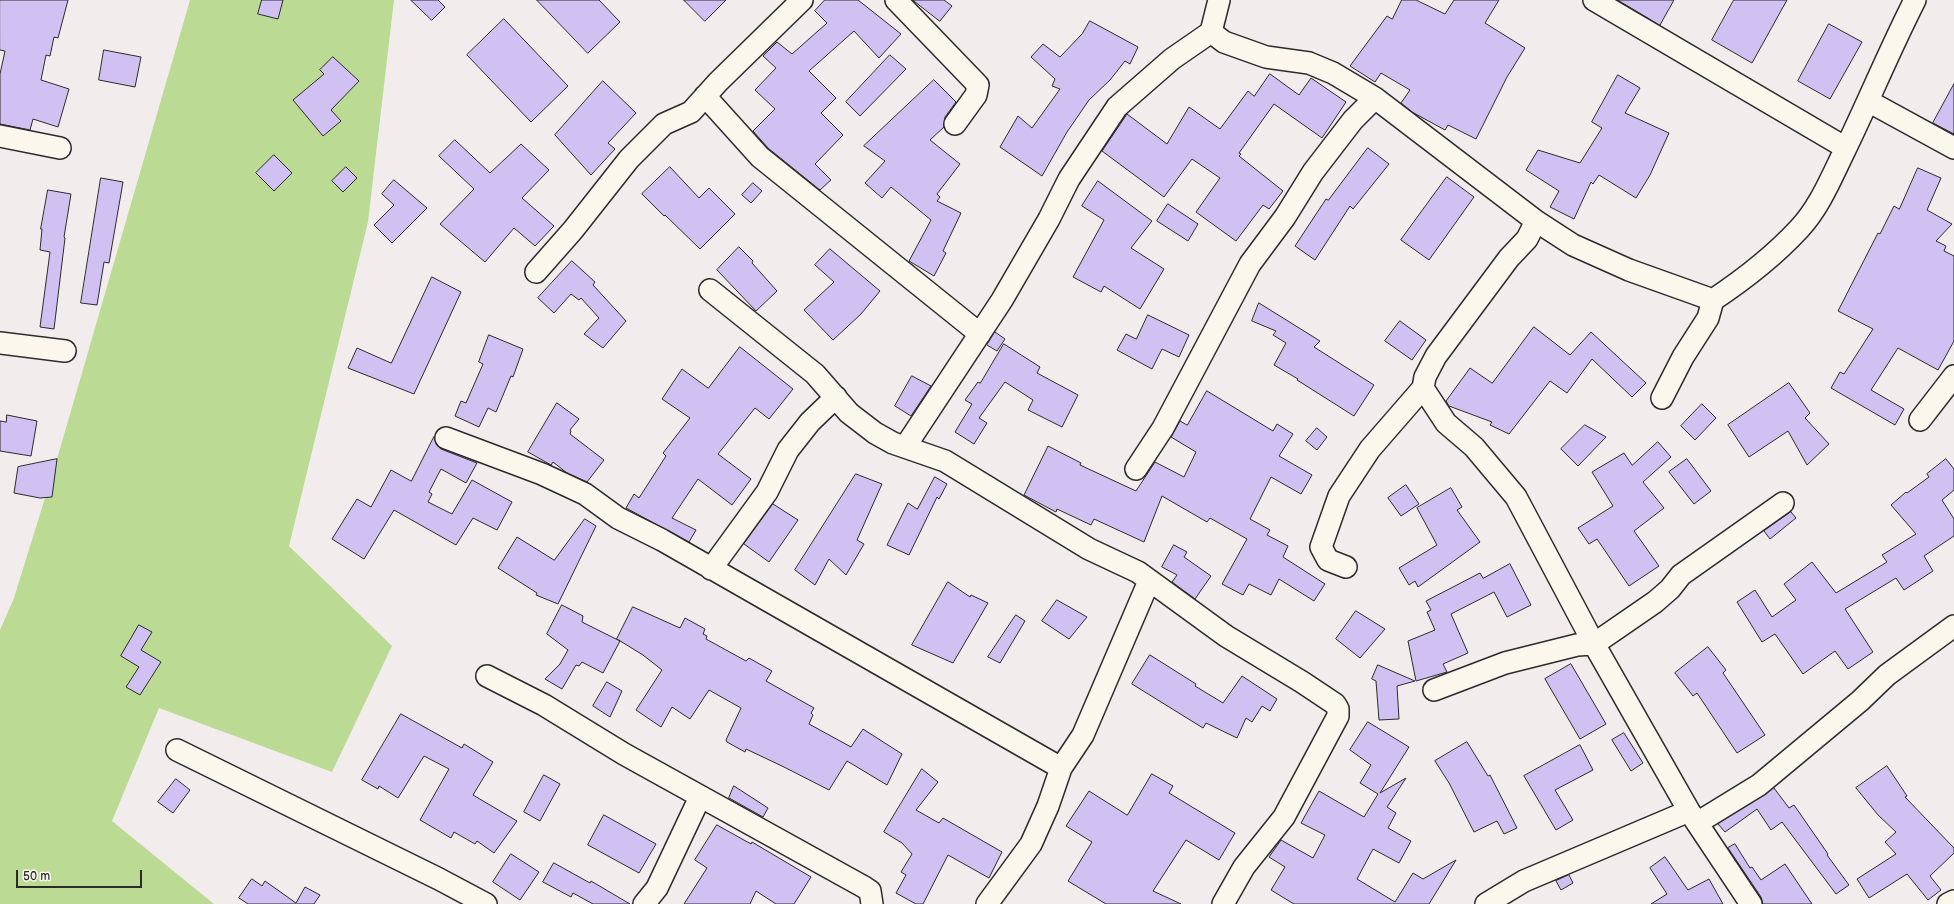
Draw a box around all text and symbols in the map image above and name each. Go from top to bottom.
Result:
scale bar [18,862,144,888]
text: 50 m [23,869,50,884]

